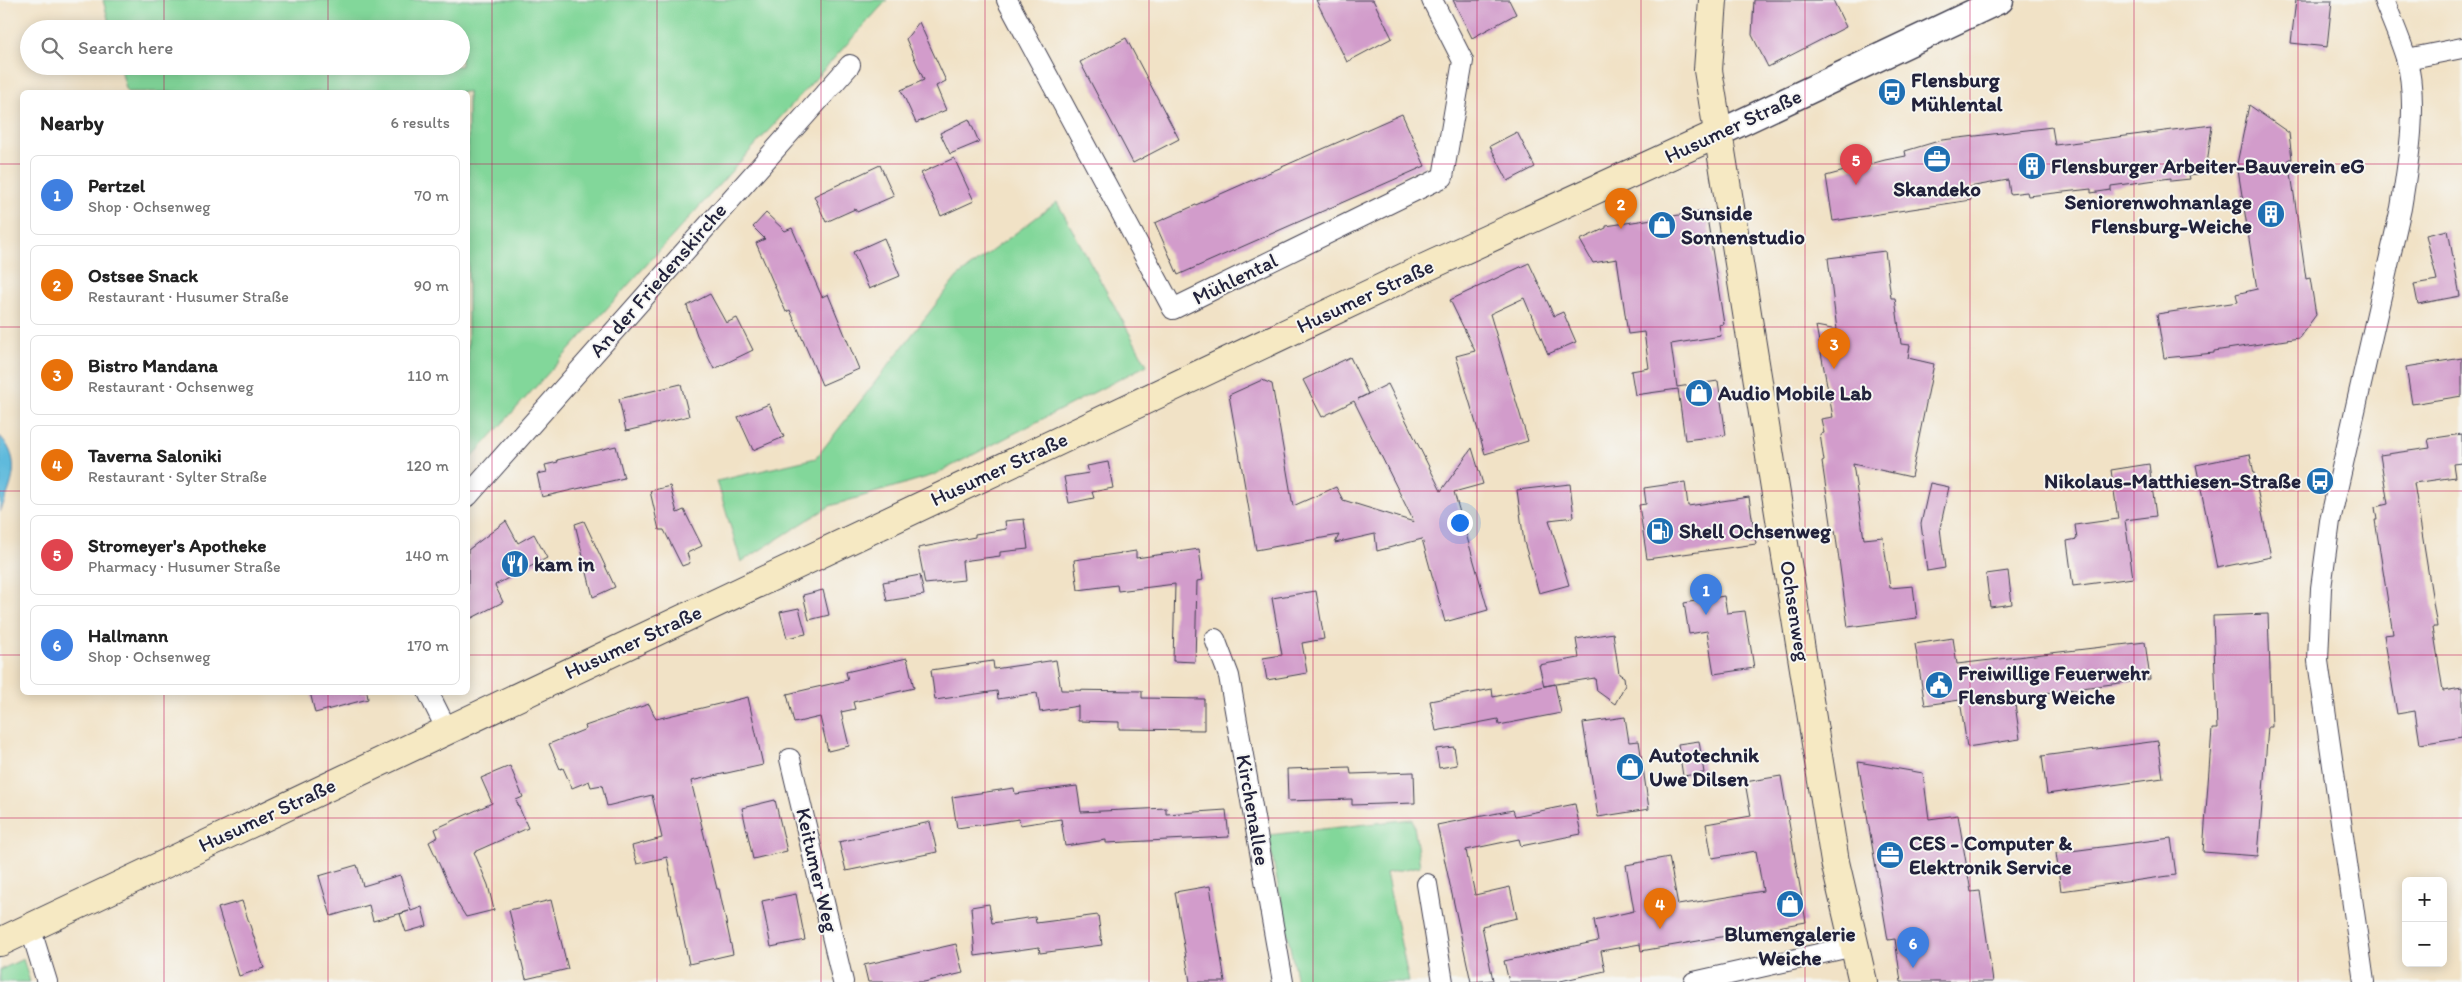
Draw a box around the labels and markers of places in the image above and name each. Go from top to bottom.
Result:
place label: Flensburg Mühlental [1911,67,2004,116]
bus stop icon: Flensburg Mühlental [1877,77,1907,107]
pin: 5 [1840,144,1872,185]
office icon: Skandeko [1922,144,1952,174]
building icon: Flensburger Arbeiter-Bauverein eG [2017,151,2047,181]
place label: Flensburger Arbeiter-Bauverein eG [2051,153,2365,179]
place label: Skandeko [1893,176,1981,201]
pin: 2 [1605,188,1637,229]
place label: Seniorenwohnanlage Flensburg-Weiche [2064,189,2252,239]
building icon: Seniorenwohnanlage Flensburg-Weiche [2256,199,2286,229]
place label: Sunside Sonnenstudio [1681,200,1805,249]
shop icon: Sunside Sonnenstudio [1647,210,1677,240]
pin: 3 [1818,328,1850,369]
shop icon: Audio Mobile Lab [1684,378,1714,408]
place label: Audio Mobile Lab [1717,380,1872,405]
bus stop icon: Nikolaus-Matthiesen-Straße [2305,466,2335,496]
place label: Nikolaus-Matthiesen-Straße [2044,468,2301,493]
fuel station icon: Shell Ochsenweg [1645,516,1675,546]
place label: Shell Ochsenweg [1679,518,1832,544]
restaurant icon: kam in [500,549,530,579]
place label: kam in [534,551,595,576]
pin: 1 [1690,574,1722,615]
place label: Freiwillige Feuerwehr Flensburg Weiche [1958,660,2150,710]
public building icon: Freiwillige Feuerwehr Flensburg Weiche [1924,670,1954,700]
place label: Autotechnik Uwe Dilsen [1648,742,1760,791]
shop icon: Autotechnik Uwe Dilsen [1615,752,1645,782]
place label: CES - Computer & Elektronik Service [1909,830,2073,879]
office icon: CES - Computer & Elektronik Service [1875,840,1905,870]
pin: 4 [1644,888,1676,929]
shop icon: Blumengalerie Weiche [1775,889,1805,919]
place label: Blumengalerie Weiche [1724,921,1856,970]
pin: 6 [1897,927,1929,968]

